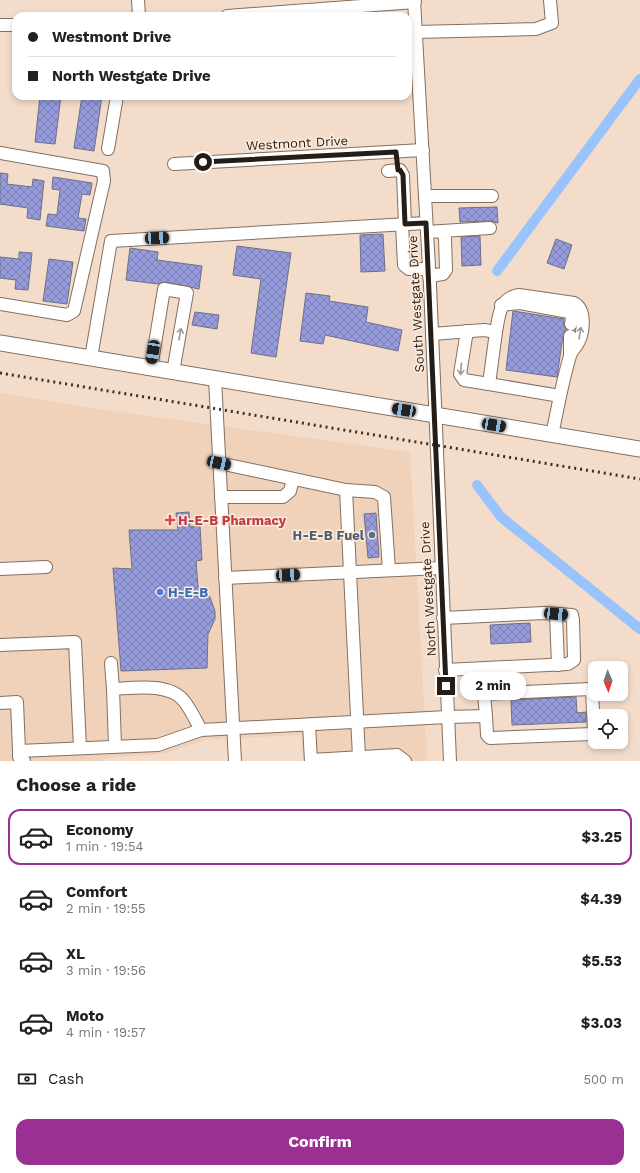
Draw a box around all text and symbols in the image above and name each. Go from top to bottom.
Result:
text: Westmont Drive [52,28,171,46]
text: North Westgate Drive [52,67,211,85]
street label: Westmont Drive [246,133,348,153]
route start [194,153,212,171]
car [145,231,169,245]
street label: South Westgate Drive [405,235,427,373]
one-way arrow [176,327,184,340]
one-way arrow [576,327,584,340]
car [145,339,161,365]
one-way arrow [458,362,465,375]
car [391,402,417,418]
car [481,417,507,433]
car [206,455,232,471]
place label: H-E-B Pharmacy [178,513,287,528]
marker: H-E-B Pharmacy [165,515,175,525]
street label: North Westgate Drive [417,521,439,657]
place label: H-E-B Fuel [293,528,365,543]
marker: H-E-B Fuel [367,530,377,540]
car [276,568,300,582]
place label: H-E-B [168,585,208,600]
marker: H-E-B [155,587,165,597]
car [543,607,569,621]
north arrow [588,661,628,701]
map controls [588,661,628,749]
callout: 2 min [460,672,526,700]
route end [437,677,455,695]
text: 2 min [475,678,511,693]
button: locate [588,709,628,749]
text: Choose a ride [16,774,136,795]
icon: car [18,819,54,855]
text: Economy [66,821,133,839]
text: $3.25 [581,828,622,846]
text: 1 min · 19:54 [66,839,143,854]
icon: car [18,881,54,917]
text: Comfort [66,883,127,901]
text: $4.39 [580,890,622,908]
text: 2 min · 19:55 [66,901,146,916]
icon: car [18,943,54,979]
text: XL [66,945,85,963]
text: $5.53 [582,952,622,970]
text: 3 min · 19:56 [66,963,146,978]
icon: car [18,1005,54,1041]
text: Moto [66,1007,104,1025]
text: $3.03 [581,1014,622,1032]
text: 4 min · 19:57 [66,1025,146,1040]
icon: cash [16,1068,38,1090]
text: Cash [48,1070,84,1088]
text: 500 m [583,1072,624,1087]
button: Confirm [16,1119,624,1165]

